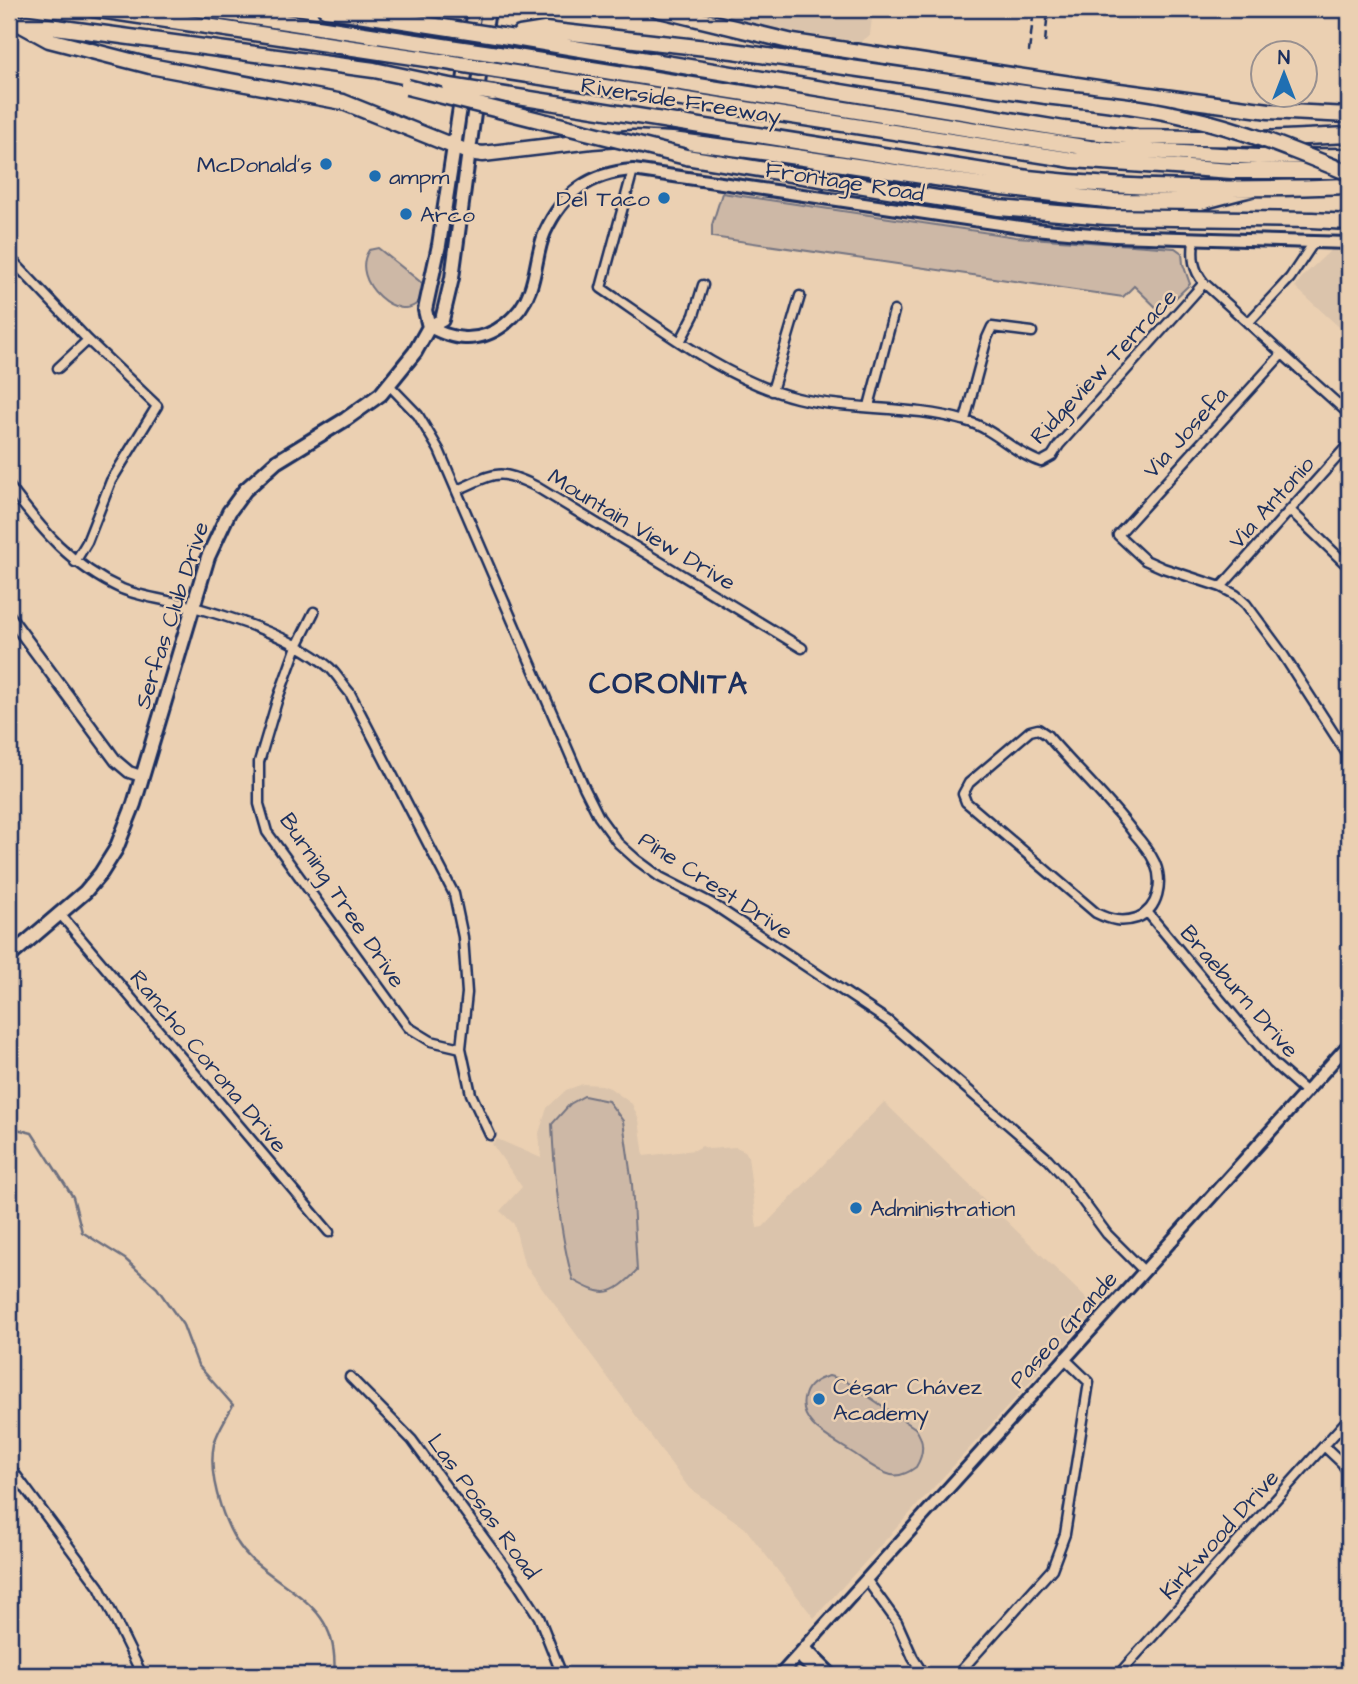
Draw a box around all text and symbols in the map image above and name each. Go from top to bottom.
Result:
north arrow [1250,38,1320,108]
text: N [1278,45,1290,72]
street label: Riverside Freeway [579,69,783,134]
place label: McDonald's [197,149,312,181]
street label: Frontage Road [763,154,927,211]
marker: McDonald's [318,156,334,172]
place label: ampm [389,161,449,193]
marker: ampm [367,168,383,184]
place label: Del Taco [556,183,650,215]
marker: Del Taco [656,190,672,206]
place label: Arco [420,199,475,231]
marker: Arco [398,206,414,222]
street label: Ridgeview Terrace [1023,282,1185,452]
street label: Via Josefa [1136,380,1236,485]
street label: Via Antonio [1221,449,1322,556]
street label: Mountain View Drive [542,461,741,599]
street label: Serfas Club Drive [127,518,217,713]
district label: CORONITA [589,663,749,705]
street label: Burning Tree Drive [271,807,413,995]
street label: Pine Crest Drive [632,824,799,948]
street label: Braeburn Drive [1173,918,1306,1065]
street label: Rancho Corona Drive [122,963,295,1160]
place label: Administration [870,1193,1015,1225]
marker: Administration [848,1200,864,1216]
street label: Paseo Grande [1002,1264,1125,1396]
place label: César Chávez Academy [833,1371,983,1430]
marker: César Chávez Academy [811,1391,827,1407]
street label: Las Posas Road [419,1427,547,1586]
street label: Kirkwood Drive [1153,1463,1287,1607]

